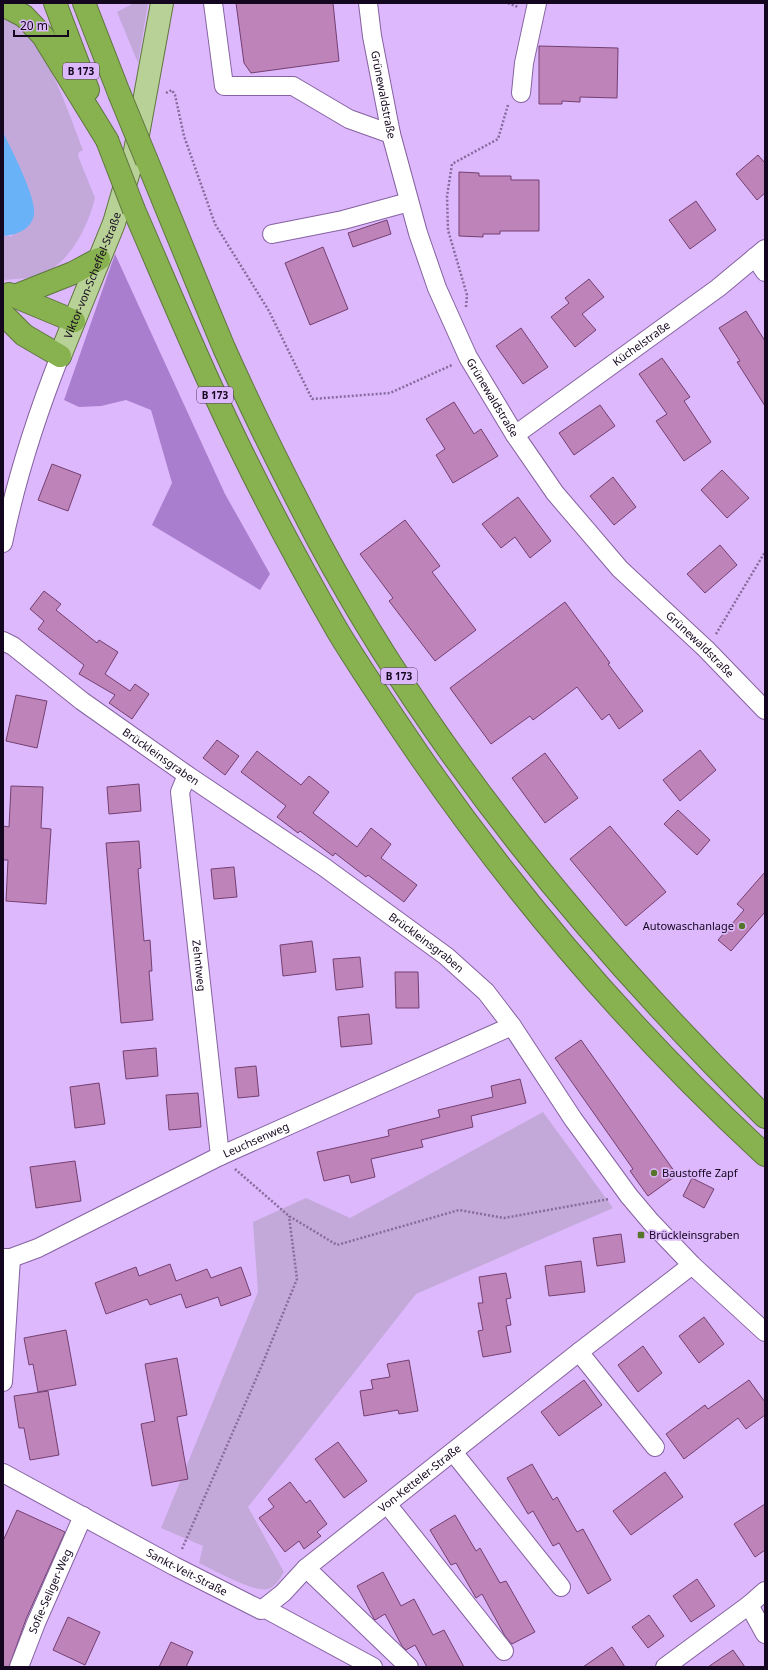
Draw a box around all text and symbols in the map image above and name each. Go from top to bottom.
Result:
scale bar [14,12,68,38]
text: 20 m [20,17,48,34]
street label: Grünewaldstraße [368,49,400,140]
road number: B 173 [63,63,99,79]
street label: Viktor-von-Scheffel-Straße [60,210,124,341]
street label: Küchelstraße [609,317,673,369]
street label: Grünewaldstraße [463,355,522,440]
road number: B 173 [197,387,233,403]
street label: Grünewaldstraße [663,608,738,681]
road number: B 173 [381,668,417,684]
street label: Brückleinsgraben [120,724,203,788]
street label: Brückleinsgraben [386,909,467,976]
place label: Autowaschanlage [643,918,734,933]
marker: Autowaschanlage [737,921,747,931]
street label: Zehntweg [189,939,210,992]
street label: Leuchsenweg [220,1118,291,1161]
place label: Baustoffe Zapf [662,1165,739,1180]
marker: Baustoffe Zapf [649,1168,659,1178]
place label: Brückleinsgraben [649,1227,740,1242]
marker: Brückleinsgraben [636,1230,646,1240]
street label: Von-Ketteler-Straße [375,1440,464,1515]
street label: Sankt-Veit-Straße [144,1545,230,1599]
street label: Sofie-Seliger-Weg [25,1546,75,1636]

